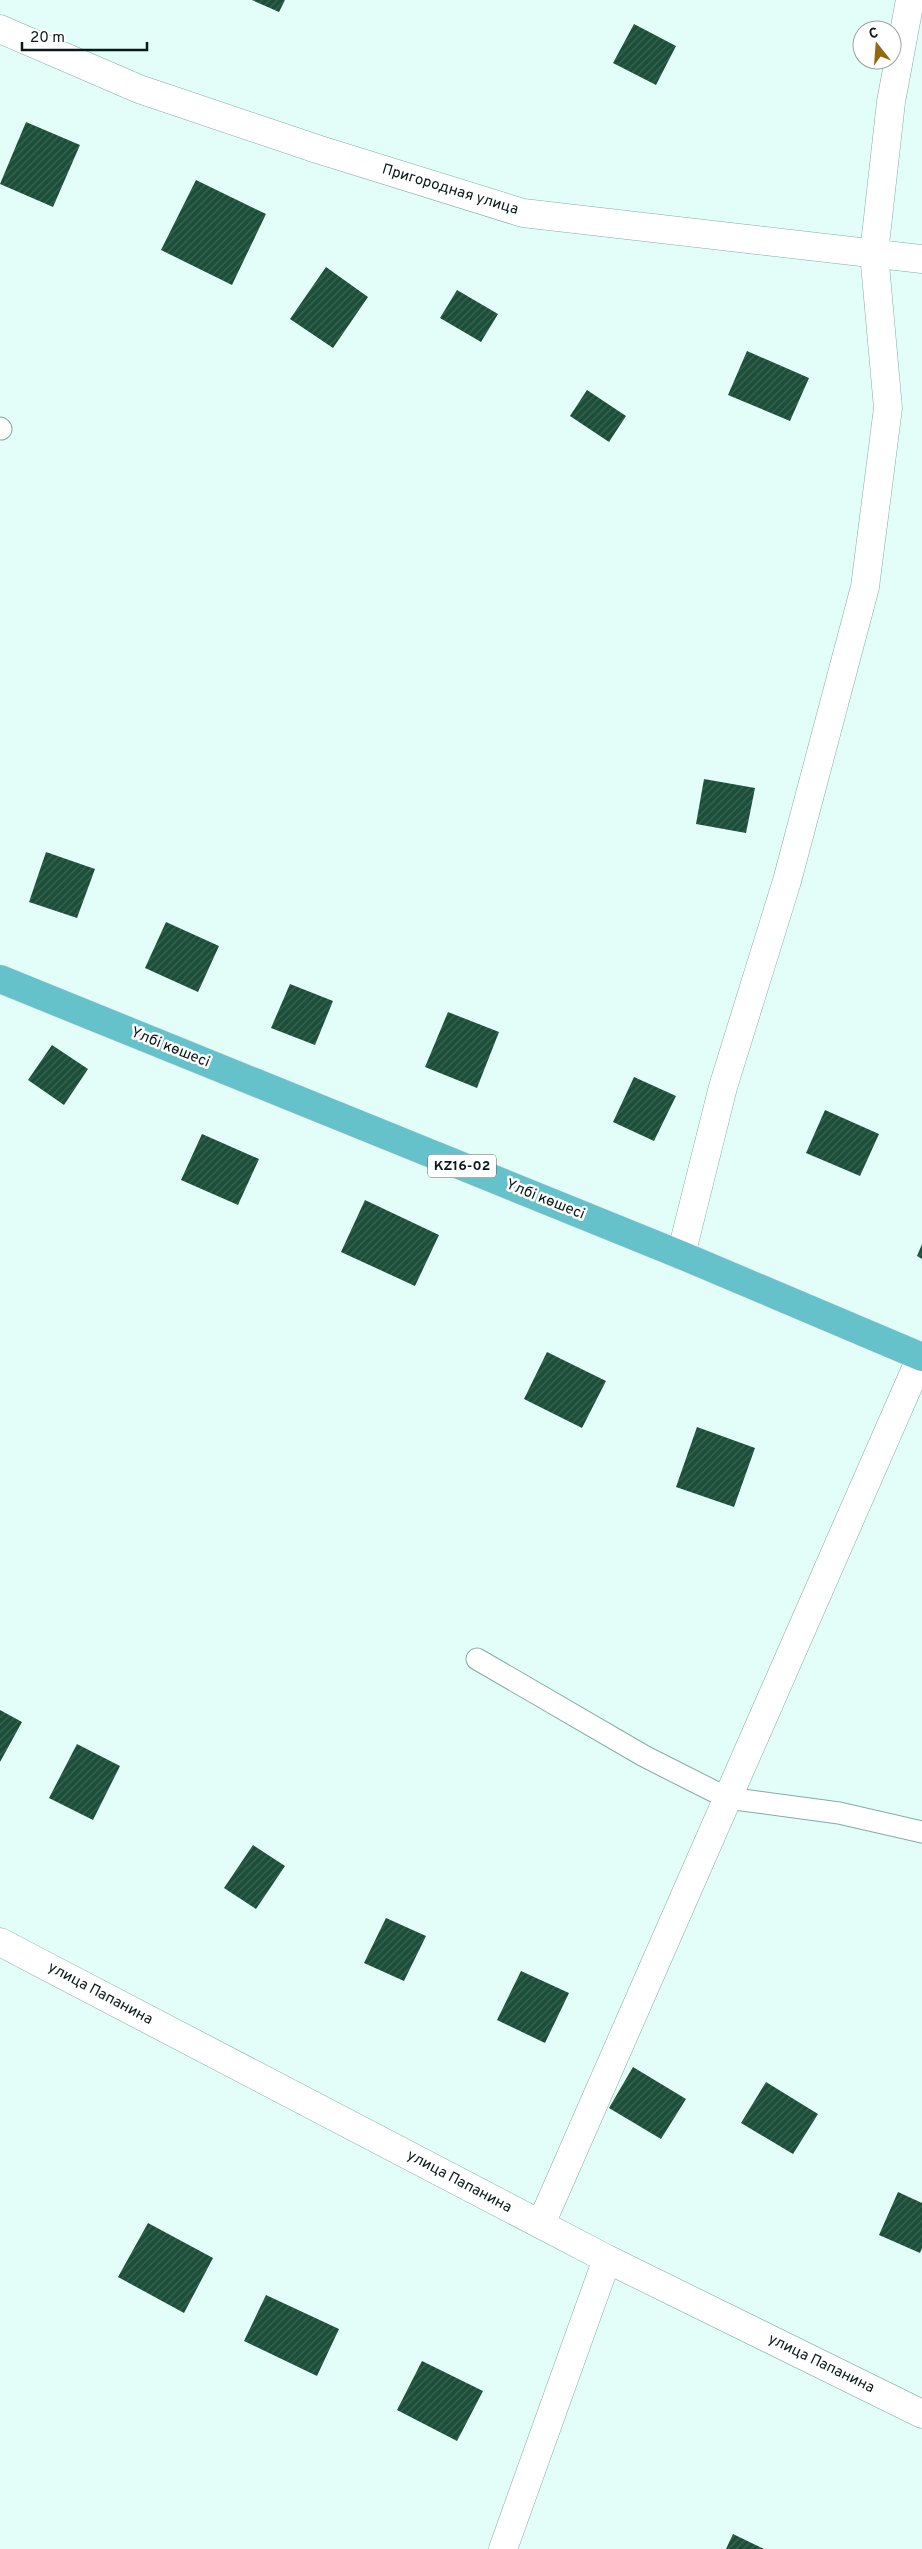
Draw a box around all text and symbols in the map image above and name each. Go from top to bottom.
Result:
scale bar [22,20,148,52]
north arrow [852,20,902,70]
text: С [867,25,880,43]
text: 20 m [30,29,65,48]
street label: Пригородная улица [380,160,520,220]
street label: Үлбі көшесі [128,1024,212,1072]
road number: KZ16-02 [428,1154,496,1178]
street label: Үлбі көшесі [503,1176,587,1224]
street label: улица Папанина [44,1958,156,2030]
street label: улица Папанина [403,2146,515,2218]
street label: улица Папанина [765,2330,877,2398]

